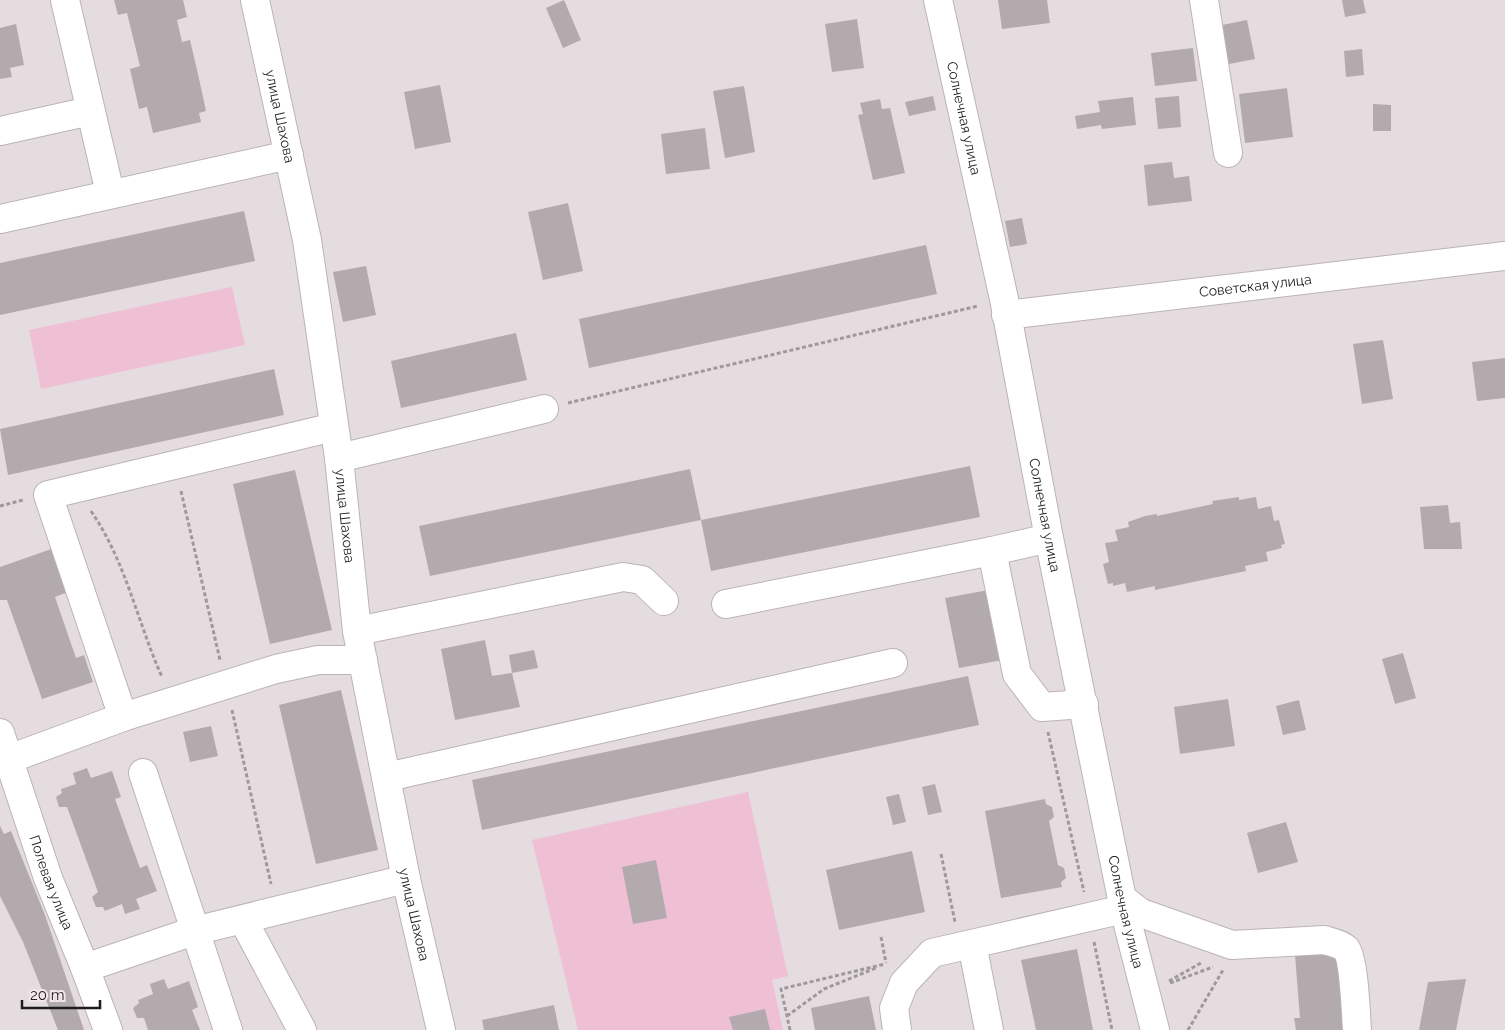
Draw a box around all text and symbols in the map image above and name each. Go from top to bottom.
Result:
street label: Солнечная улица [944,60,984,176]
street label: улица Шахова [262,68,298,164]
street label: Советская улица [1198,271,1312,300]
street label: Солнечная улица [1026,457,1064,573]
street label: улица Шахова [332,468,358,564]
street label: Полевая улица [26,833,76,932]
street label: Солнечная улица [1105,854,1147,970]
street label: улица Шахова [396,867,433,962]
scale bar [22,978,100,1010]
text: 20 m [30,986,65,1004]

